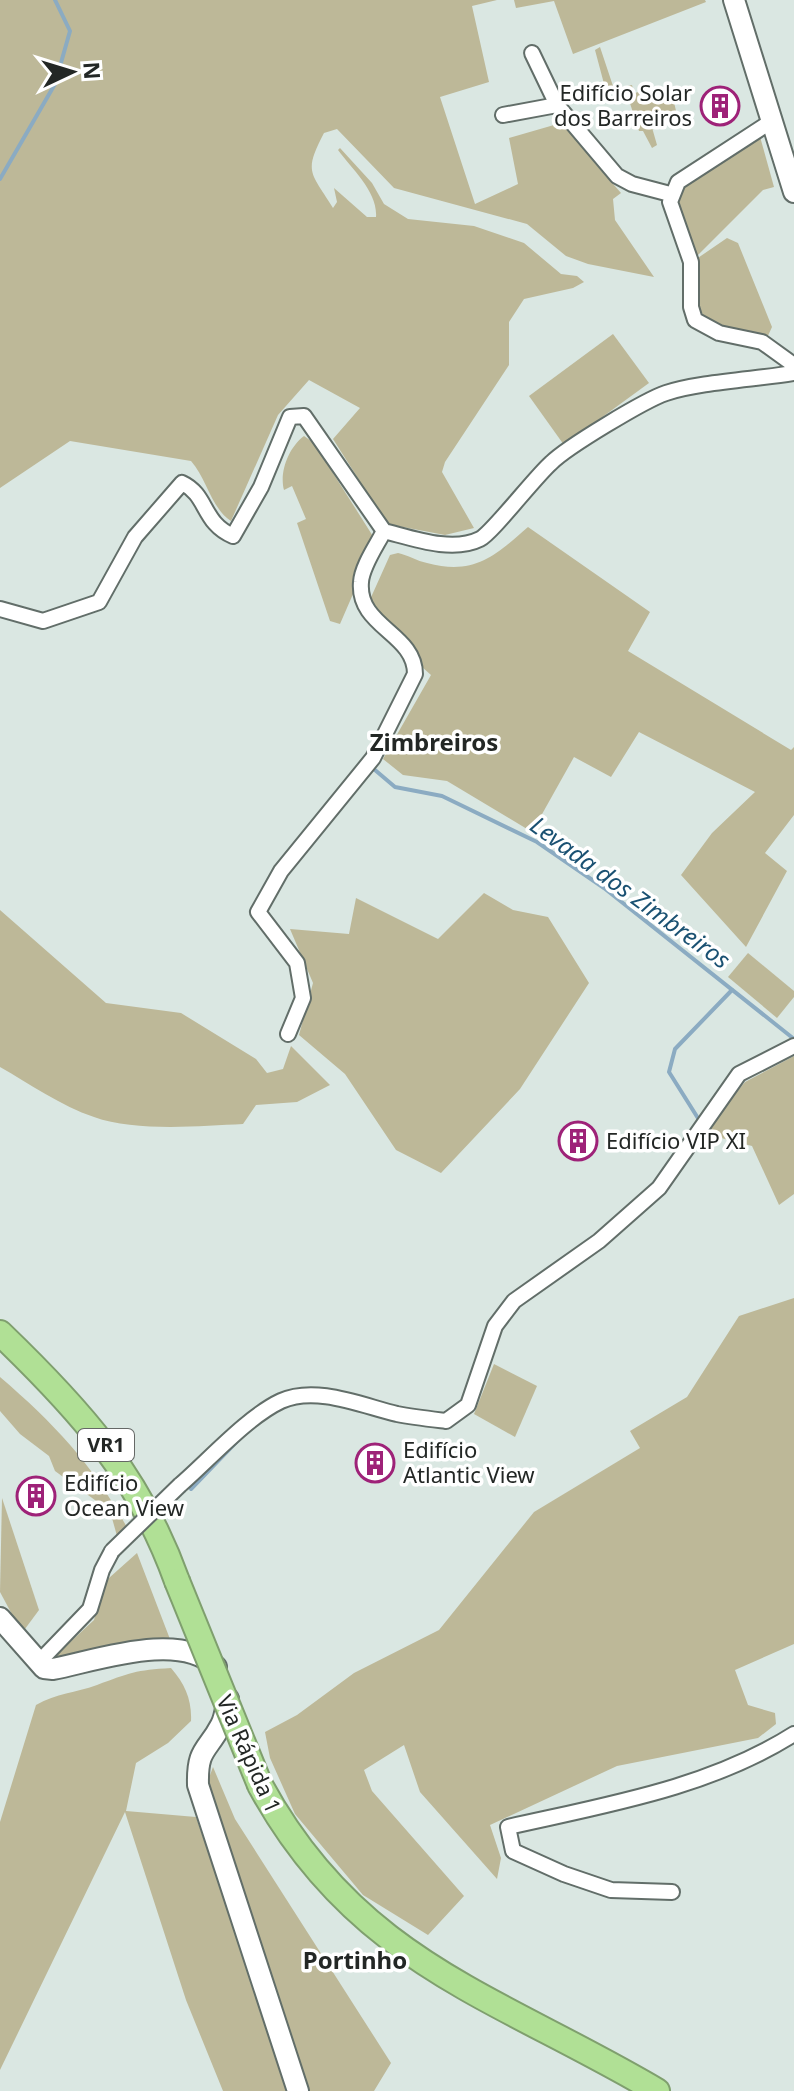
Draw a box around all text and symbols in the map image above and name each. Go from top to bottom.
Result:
north arrow [32,32,112,112]
text: N [77,61,109,81]
place label: Edifício Solar dos Barreiros [554,77,692,132]
building icon: Edifício Solar dos Barreiros [699,85,741,127]
district label: Zimbreiros [370,725,498,758]
water label: Levada dos Zimbreiros [524,808,738,976]
building icon: Edifício VIP XI [557,1120,599,1162]
place label: Edifício VIP XI [606,1125,746,1155]
road number: VR1 [78,1429,134,1461]
place label: Edifício Atlantic View [403,1434,535,1489]
building icon: Edifício Atlantic View [354,1442,396,1484]
place label: Edifício Ocean View [64,1467,185,1522]
building icon: Edifício Ocean View [15,1475,57,1517]
street label: Via Rápida 1 [211,1690,289,1817]
district label: Portinho [303,1943,407,1976]

